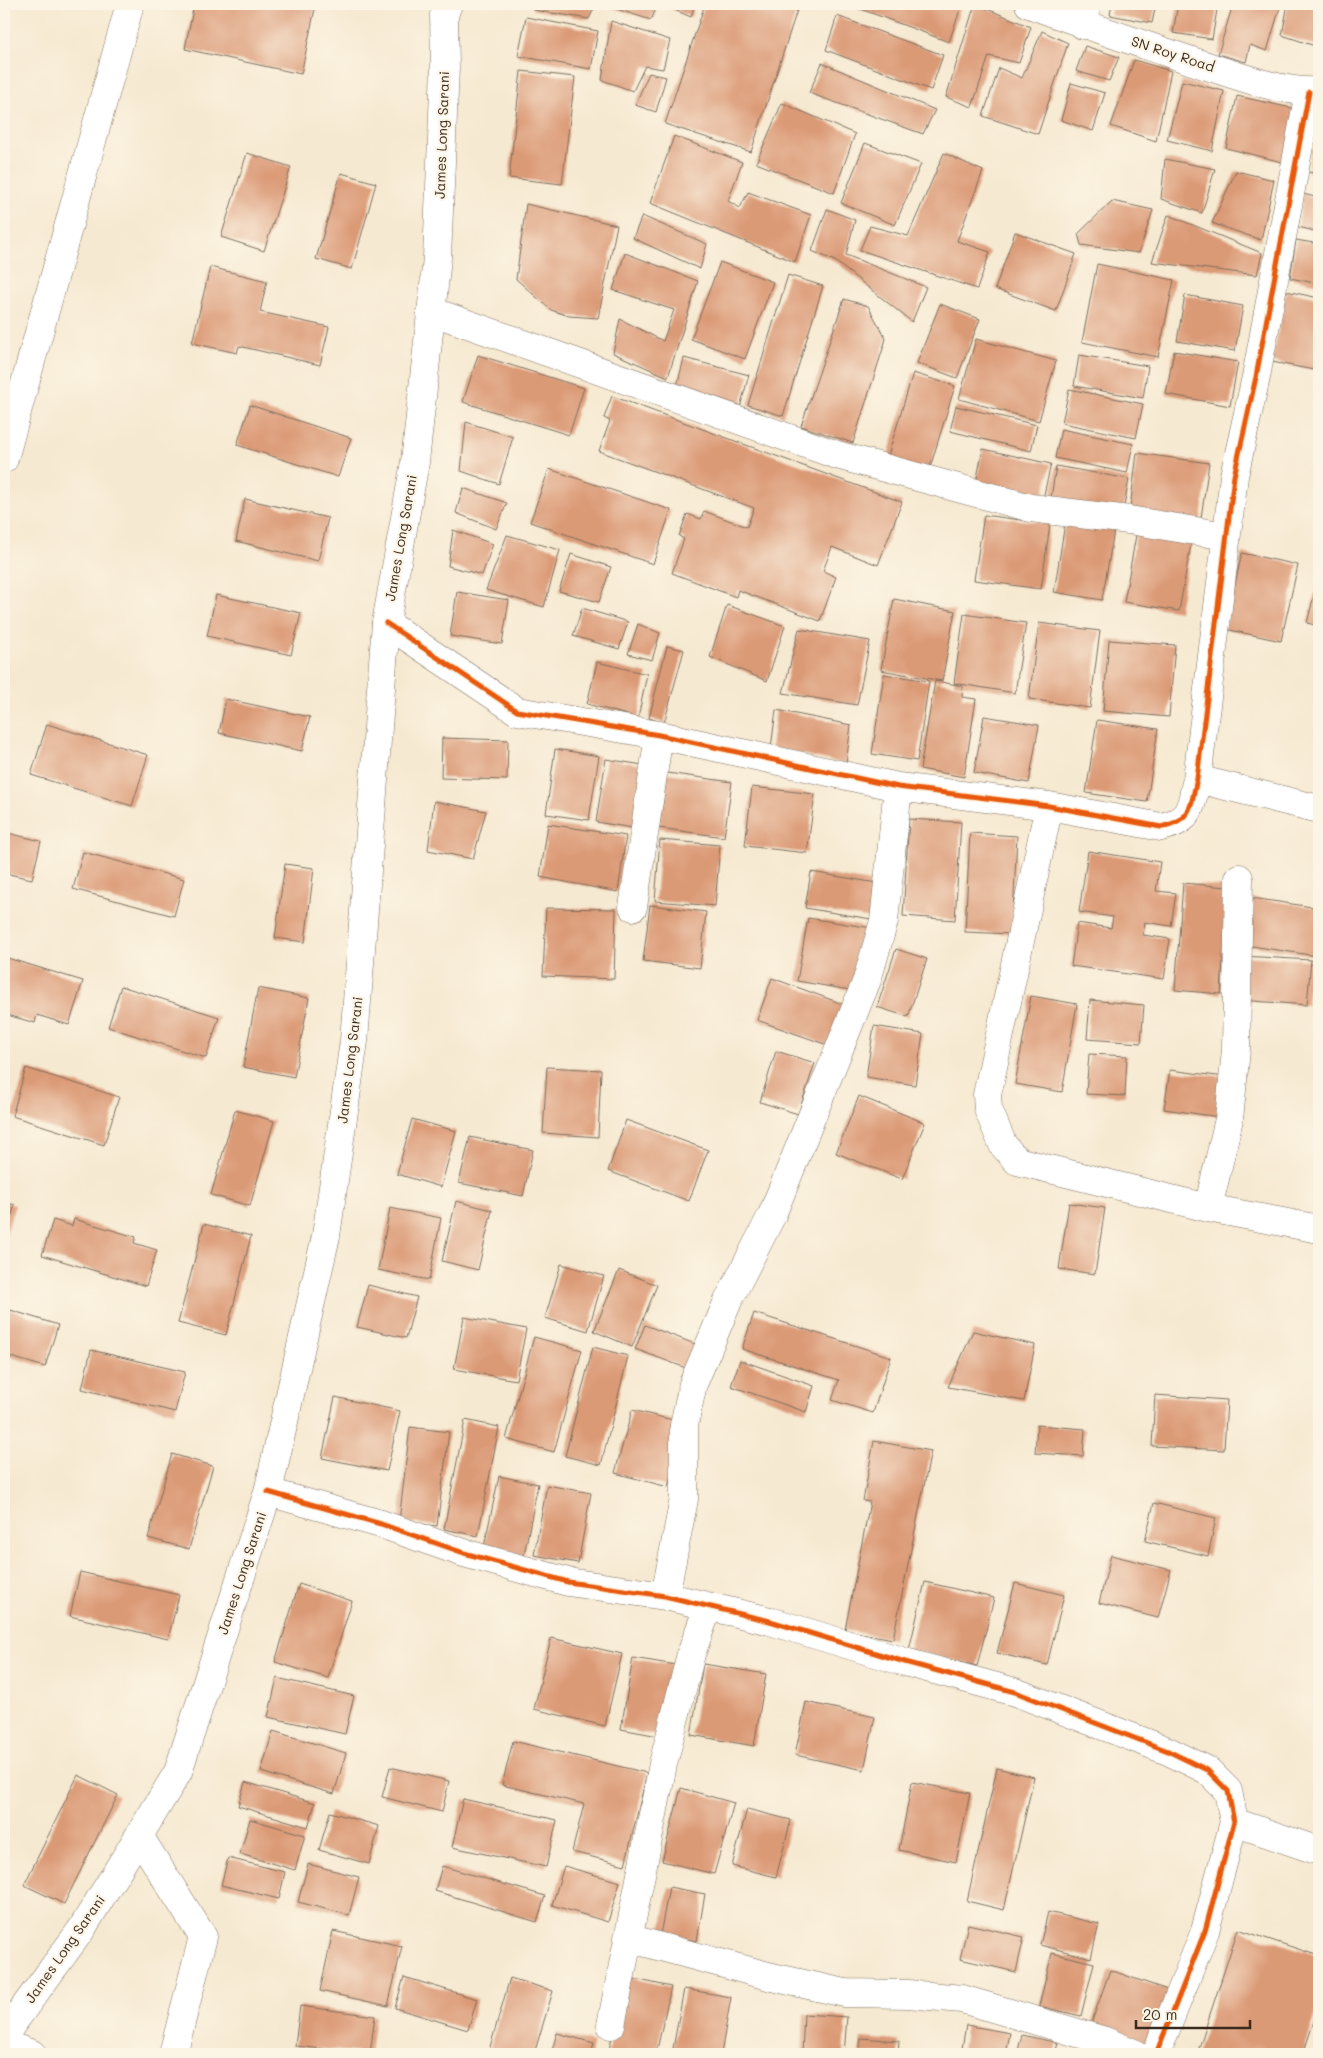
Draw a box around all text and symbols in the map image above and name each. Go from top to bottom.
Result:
street label: SN Roy Road [1129,31,1217,76]
street label: James Long Sarani [430,71,453,199]
street label: James Long Sarani [380,473,421,603]
street label: James Long Sarani [332,995,367,1125]
street label: James Long Sarani [213,1509,270,1637]
street label: James Long Sarani [20,1891,109,2007]
scale bar [1136,1998,1249,2030]
text: 20 m [1143,2004,1177,2024]

